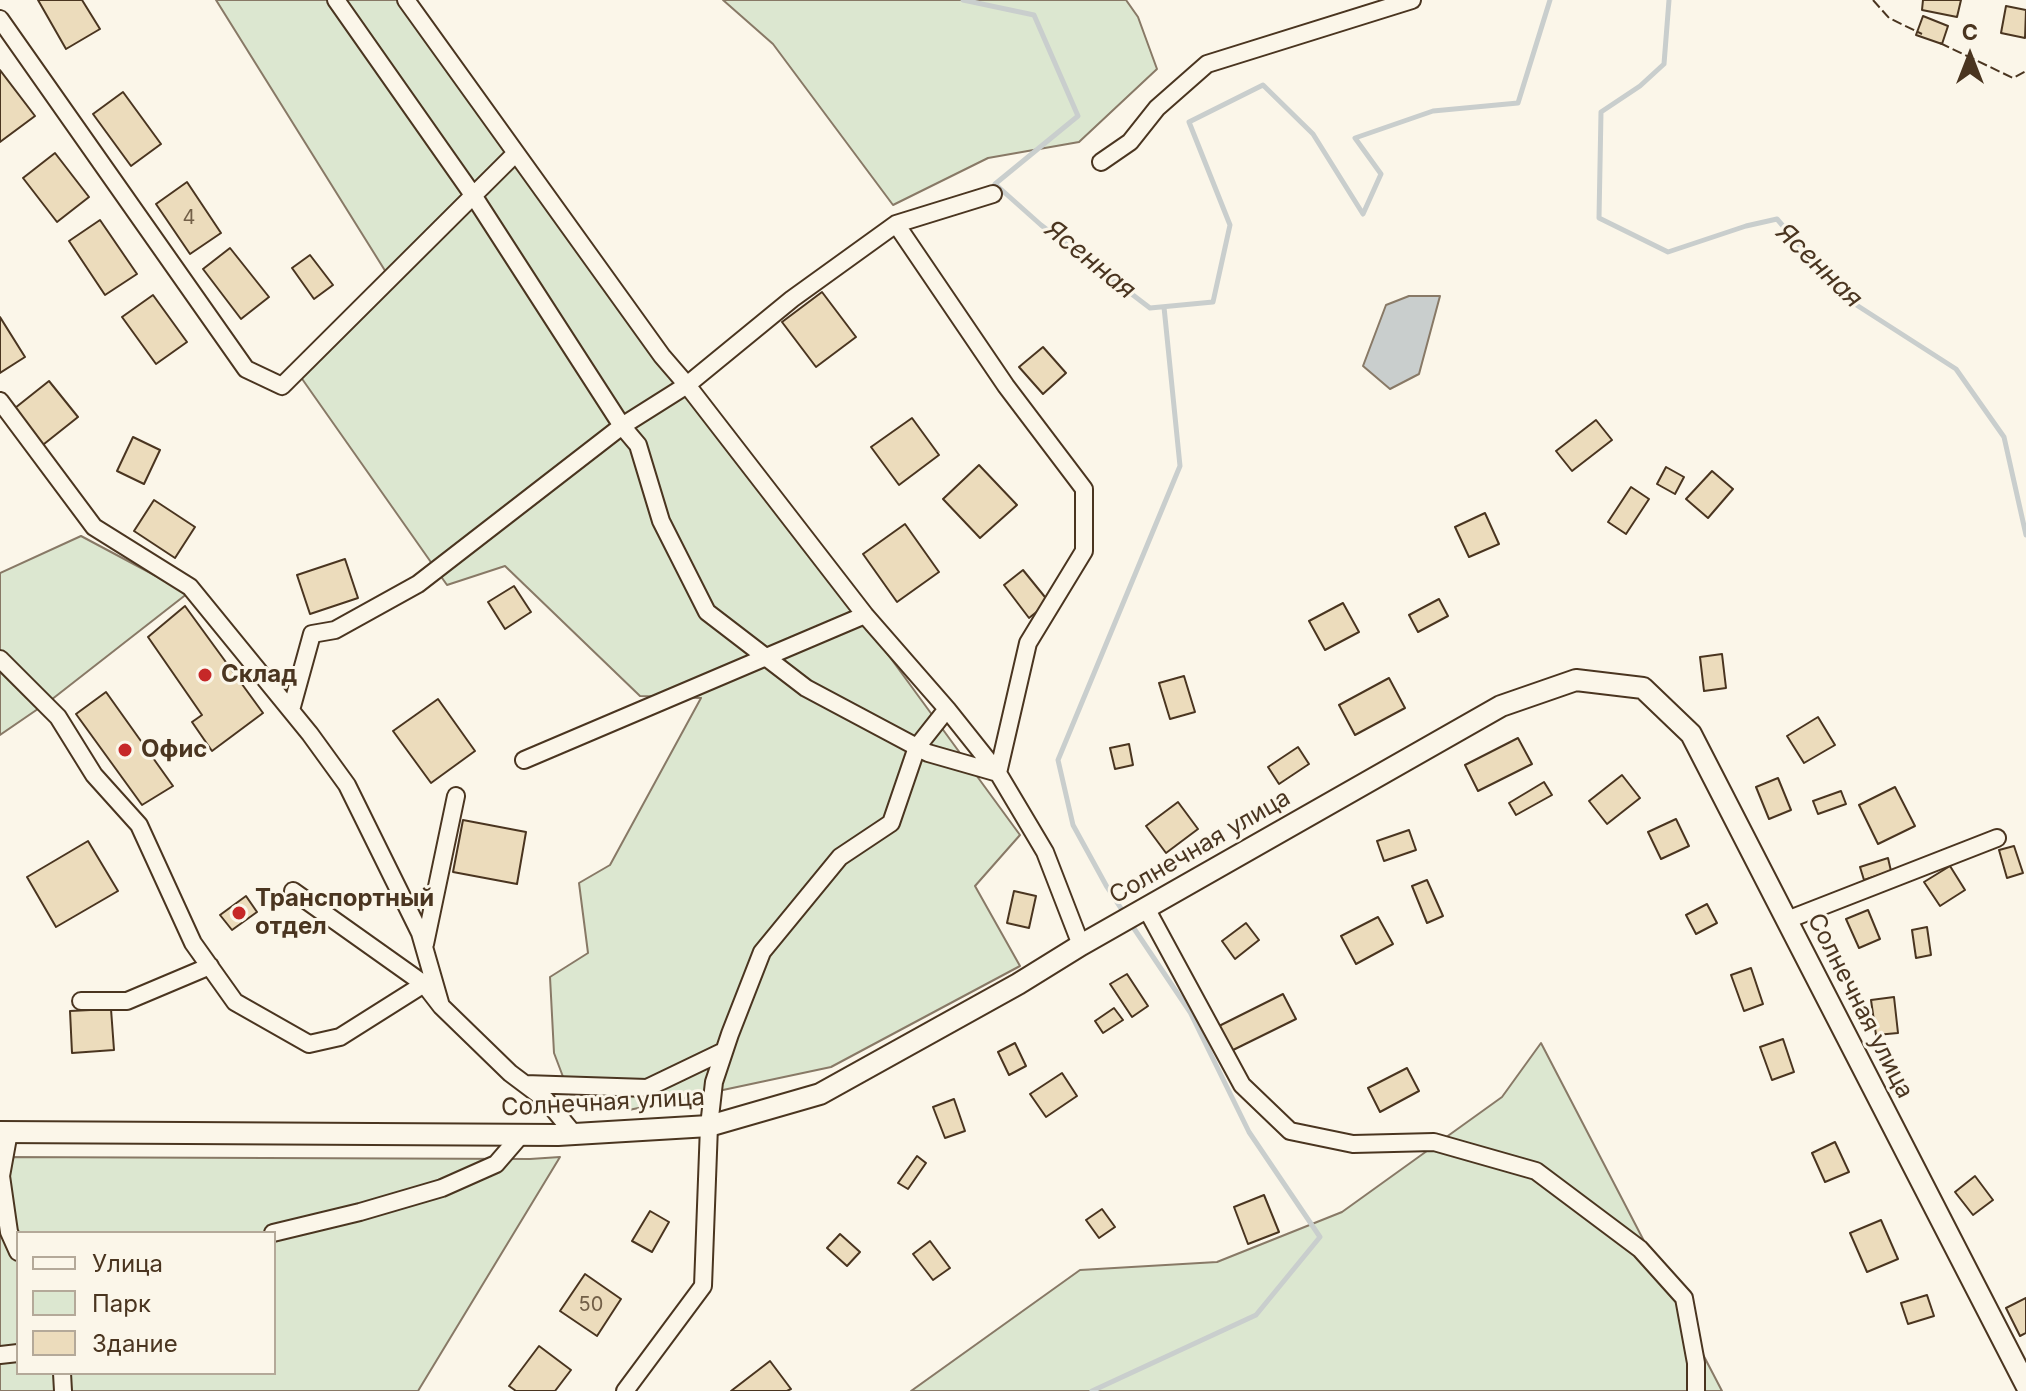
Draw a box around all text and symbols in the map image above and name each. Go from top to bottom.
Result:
north arrow [1930,16,2010,96]
text: С [1962,19,1978,45]
house number: 4 [183,206,195,230]
water label: Ясенная [1038,214,1142,306]
water label: Ясенная [1769,217,1869,315]
place label: Склад [221,661,297,689]
marker: Склад [196,666,214,684]
place label: Офис [141,736,207,764]
marker: Офис [116,741,134,759]
street label: Солнечная улица [1104,784,1296,910]
place label: Транспортный отдел [255,885,434,941]
marker: Транспортный отдел [230,904,248,922]
street label: Солнечная улица [1801,909,1919,1103]
street label: Солнечная улица [500,1083,706,1123]
legend [16,1231,276,1375]
text: Улица [92,1249,163,1278]
text: Парк [92,1289,151,1318]
house number: 50 [579,1293,603,1317]
text: Здание [92,1329,178,1358]

